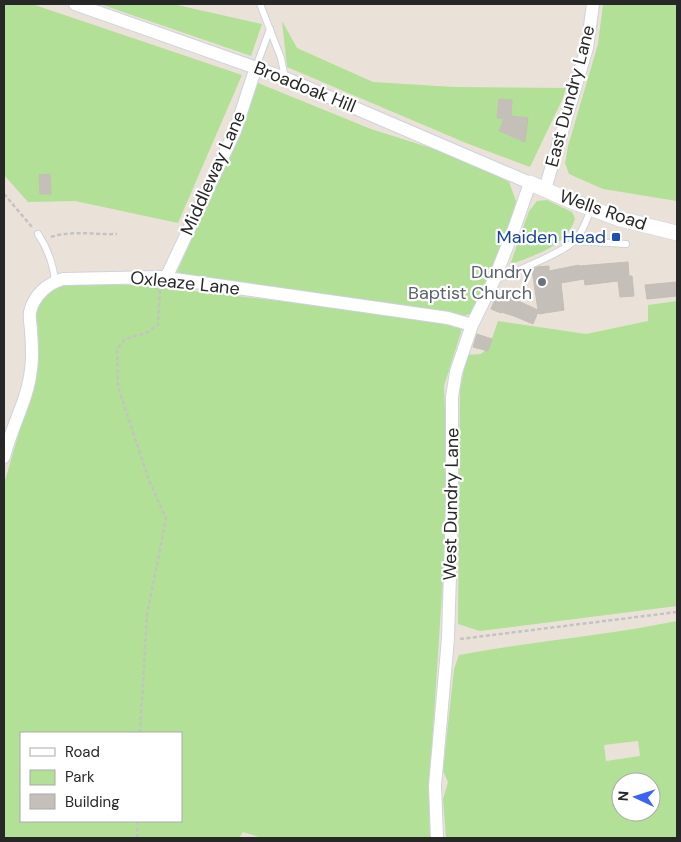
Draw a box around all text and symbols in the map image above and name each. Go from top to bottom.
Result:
street label: East Dundry Lane [540,22,600,170]
street label: Broadoak Hill [251,56,359,118]
street label: Middleway Lane [175,107,251,239]
street label: Wells Road [556,184,650,236]
place label: Maiden Head [497,225,606,249]
marker: Maiden Head [610,231,622,243]
place label: Dundry Baptist Church [408,260,532,305]
street label: Oxleaze Lane [129,265,241,301]
marker: Dundry Baptist Church [536,276,548,288]
street label: West Dundry Lane [438,427,464,581]
legend [20,732,182,822]
text: Road [65,742,100,762]
text: Park [65,767,95,787]
north arrow [611,772,661,822]
text: N [614,790,632,802]
text: Building [65,792,120,812]

